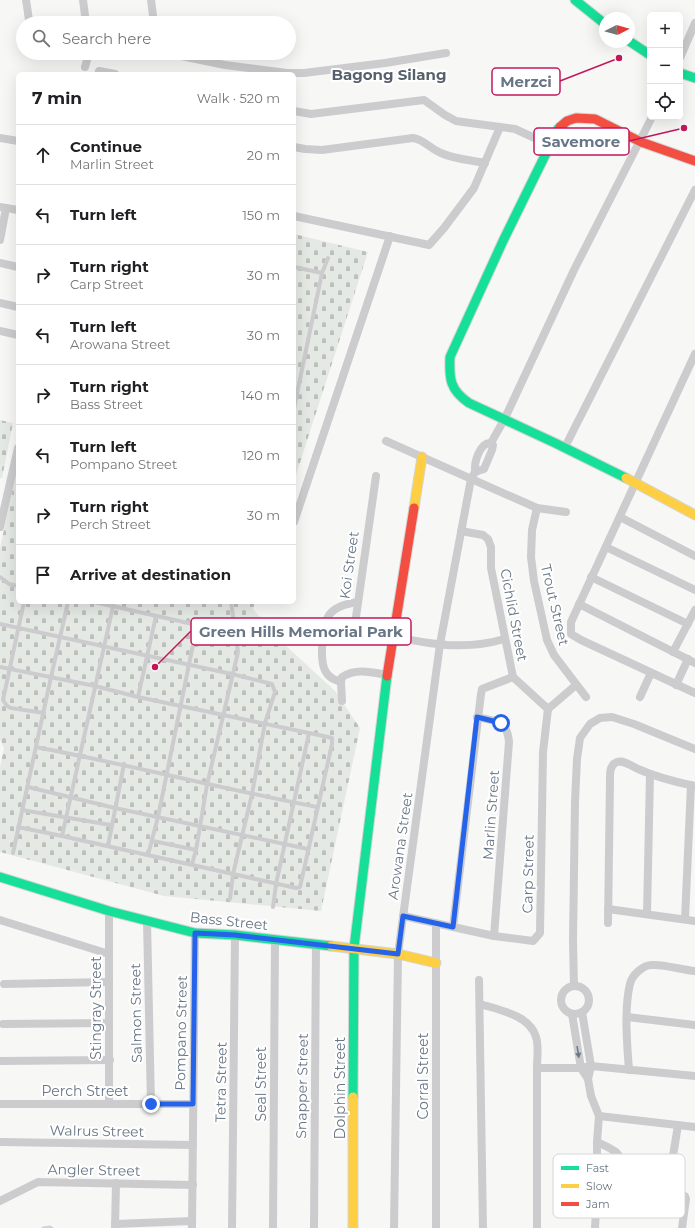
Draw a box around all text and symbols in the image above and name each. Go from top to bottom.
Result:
north arrow [599,12,635,48]
map controls [647,12,683,120]
button: + [647,12,683,48]
search box [16,16,296,60]
icon: search [30,27,52,49]
text: Search here [62,29,151,48]
button: − [647,48,683,84]
district label: Bagong Silang [331,65,447,84]
callout: Merzci [492,68,560,95]
text: Merzci [500,72,552,91]
button: locate [647,84,683,120]
text: 7 min [32,88,82,108]
text: Walk · 520 m [197,90,280,106]
callout: Savemore [534,128,629,155]
text: Savemore [542,132,620,151]
text: Continue [70,137,142,156]
icon: ahead [32,144,54,166]
text: 20 m [247,147,280,163]
text: Marlin Street [70,156,154,172]
icon: left [32,204,54,226]
text: Turn left [70,205,137,224]
text: 150 m [242,207,280,223]
text: Turn right [70,257,149,276]
icon: right [32,264,54,286]
text: 30 m [247,267,280,283]
text: Carp Street [70,276,143,292]
text: Turn left [70,317,137,336]
icon: left [32,324,54,346]
text: 30 m [247,327,280,343]
text: Arowana Street [70,336,170,352]
text: Turn right [70,377,149,396]
icon: right [32,384,54,406]
text: 140 m [241,387,280,403]
text: Bass Street [70,396,143,412]
text: Turn left [70,437,137,456]
icon: left [32,444,54,466]
text: 120 m [242,447,280,463]
text: Pompano Street [70,456,177,472]
text: Turn right [70,497,149,516]
icon: right [32,504,54,526]
text: 30 m [247,507,280,523]
text: Perch Street [70,516,151,532]
street label: Koi Street [335,530,363,600]
street label: Trout Street [537,562,573,648]
icon: arrive [32,564,54,586]
text: Arrive at destination [70,565,231,584]
street label: Cichlid Street [496,567,532,663]
callout: Green Hills Memorial Park [191,618,411,645]
text: Green Hills Memorial Park [199,622,403,641]
route start [492,714,510,732]
street label: Marlin Street [479,769,503,861]
street label: Arowana Street [384,791,416,901]
street label: Carp Street [518,834,538,914]
street label: Bass Street [189,908,269,934]
street label: Stingray Street [87,956,105,1060]
street label: Salmon Street [126,963,146,1063]
street label: Pompano Street [171,975,191,1091]
street label: Corral Street [414,1032,432,1119]
street label: Snapper Street [292,1033,312,1139]
street label: Dolphin Street [331,1037,349,1139]
street label: Tetra Street [211,1041,231,1123]
street label: Seal Street [252,1046,270,1121]
one-way arrow [575,1046,581,1058]
street label: Perch Street [42,1082,129,1100]
route end [142,1095,160,1113]
street label: Walrus Street [50,1121,145,1141]
legend [553,1154,685,1218]
street label: Angler Street [47,1160,141,1180]
text: Fast [586,1161,610,1175]
text: Slow [586,1179,612,1193]
text: Jam [585,1197,610,1211]

